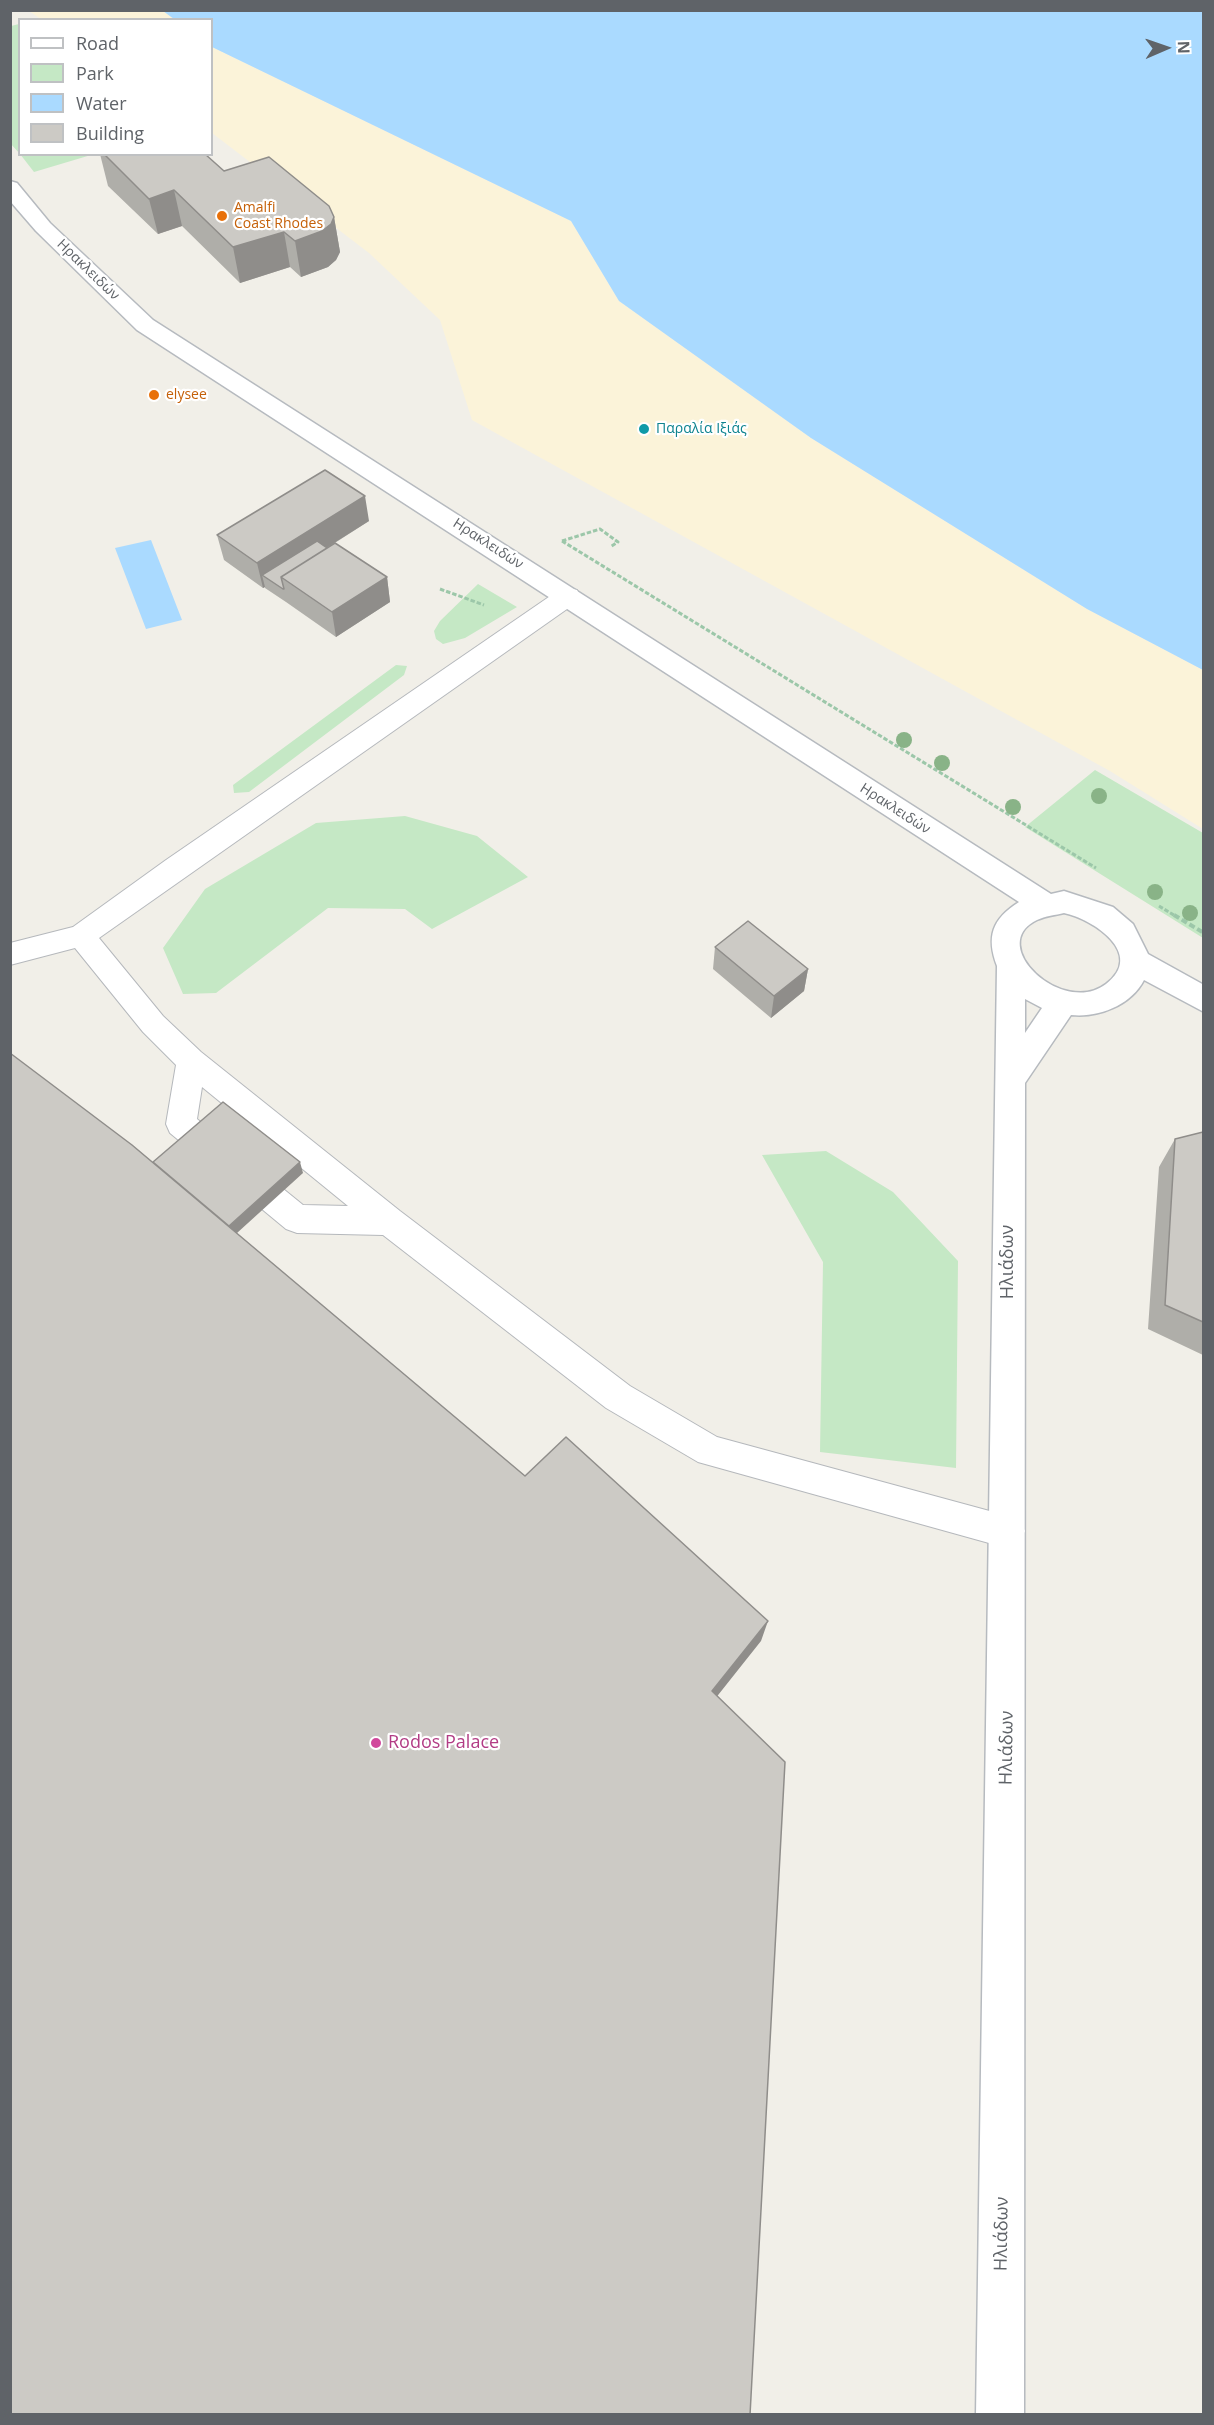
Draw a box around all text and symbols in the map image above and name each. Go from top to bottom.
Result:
legend [18,18,213,156]
north arrow [1136,18,1196,78]
text: Road [76,31,119,55]
text: N [1173,40,1195,54]
text: Park [76,61,114,85]
text: Water [76,91,127,115]
text: Building [76,121,144,145]
place label: Amalfi Coast Rhodes [234,200,323,232]
marker: Amalfi Coast Rhodes [215,209,229,223]
street label: Ηρακλειδών [53,236,123,304]
place label: elysee [166,387,207,403]
marker: elysee [147,388,161,402]
place label: Παραλία Ιξιάς [656,421,747,437]
marker: Παραλία Ιξιάς [637,422,651,436]
street label: Ηρακλειδών [450,515,526,573]
street label: Ηρακλειδών [857,780,933,838]
street label: Ηλιάδων [997,1225,1019,1299]
street label: Ηλιάδων [996,1711,1018,1785]
place label: Rodos Palace [388,1732,499,1754]
marker: Rodos Palace [369,1736,383,1750]
street label: Ηλιάδων [991,2197,1013,2271]

